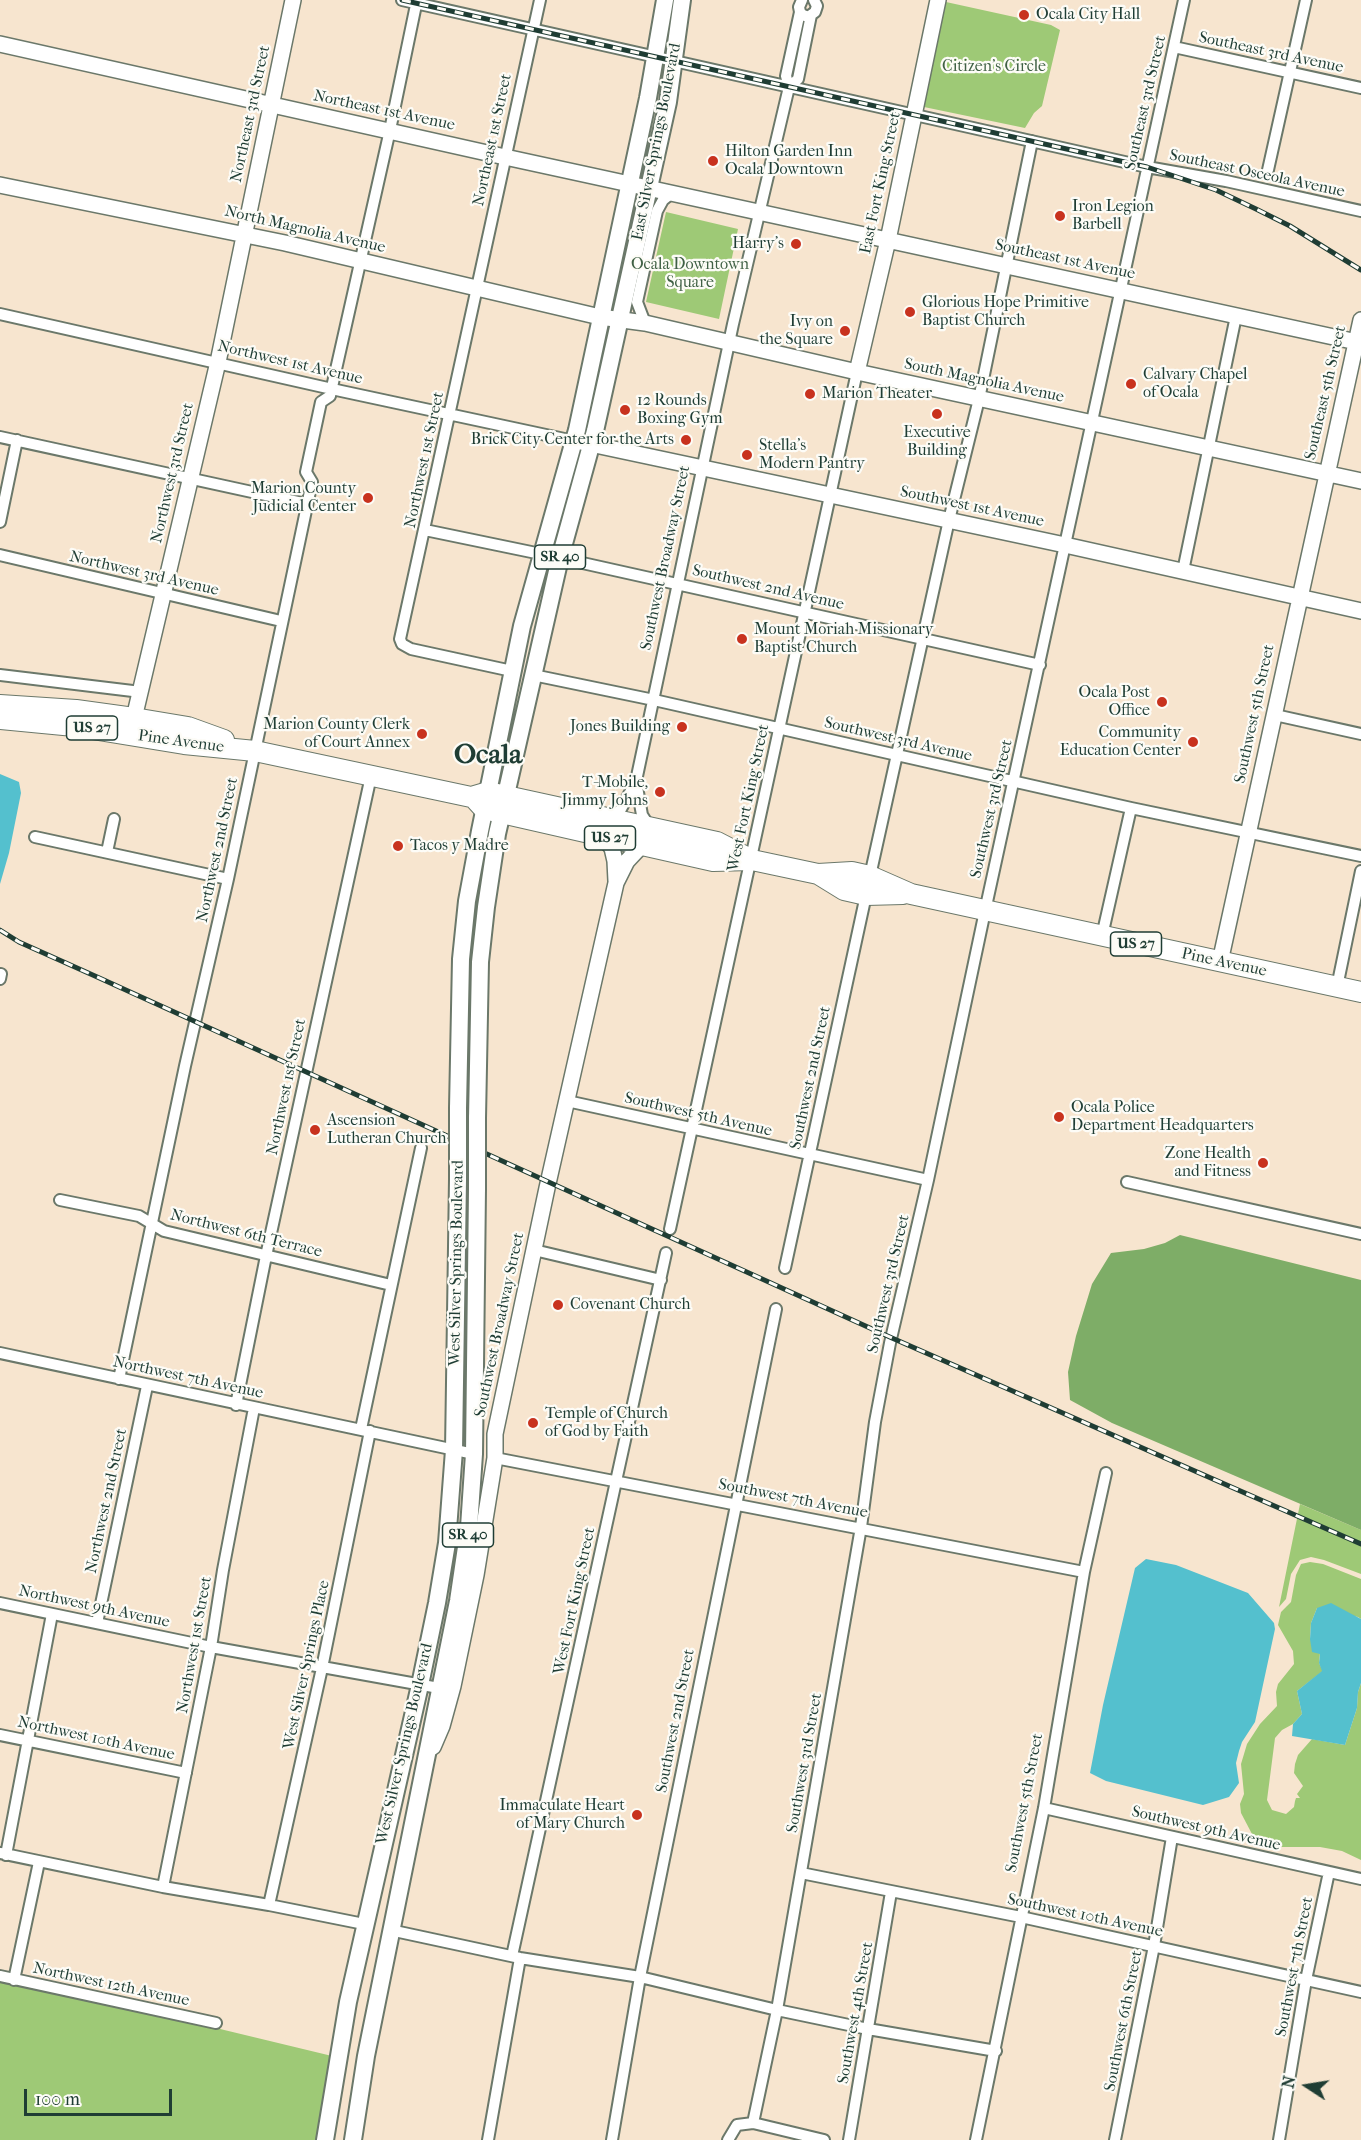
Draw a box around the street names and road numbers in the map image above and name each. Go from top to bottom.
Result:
street label: Southeast 3rd Avenue [1197,28,1345,78]
street label: Southeast 3rd Street [1121,34,1171,172]
street label: East Silver Springs Boulevard [628,42,686,242]
street label: Northeast 3rd Street [227,44,275,184]
street label: Northeast 1st Street [470,72,516,208]
street label: Northeast 1st Avenue [312,87,456,135]
street label: East Fort King Street [857,110,905,256]
street label: Southeast Osceola Avenue [1168,146,1346,202]
street label: North Magnolia Avenue [223,202,387,258]
street label: Southeast 1st Avenue [993,236,1137,284]
street label: Southeast 5th Street [1301,324,1351,462]
street label: Northwest 1st Avenue [216,337,364,389]
street label: South Magnolia Avenue [902,355,1066,407]
street label: Northwest 1st Street [401,390,449,530]
street label: Northwest 3rd Street [148,401,198,545]
street label: Southwest Broadway Street [637,464,695,652]
street label: Southwest 1st Avenue [898,482,1046,532]
road number: SR 40 [534,545,586,569]
street label: Northwest 3rd Avenue [67,547,221,601]
street label: Southwest 2nd Avenue [690,561,846,615]
street label: Southwest 5th Street [1231,643,1279,785]
street label: Southwest 3rd Avenue [822,714,974,766]
road number: US 27 [66,716,118,740]
street label: West Fort King Street [724,723,774,873]
street label: Pine Avenue [137,726,225,758]
street label: Southwest 3rd Street [967,738,1017,880]
street label: Northwest 2nd Street [193,776,243,924]
road number: US 27 [584,826,636,850]
road number: US 27 [1110,932,1162,956]
street label: Pine Avenue [1180,945,1268,981]
street label: Southwest 2nd Street [786,1005,836,1151]
street label: Northwest 1st Street [263,1017,311,1157]
street label: Southwest 5th Avenue [622,1089,774,1141]
street label: West Silver Springs Boulevard [446,1160,468,1366]
street label: Northwest 6th Terrace [168,1206,324,1262]
street label: Southwest 3rd Street [864,1213,914,1355]
street label: Southwest Broadway Street [471,1231,529,1419]
street label: Northwest 7th Avenue [111,1353,265,1403]
street label: Northwest 2nd Street [82,1427,132,1575]
street label: Southwest 7th Avenue [717,1475,869,1523]
road number: SR 40 [442,1523,494,1547]
street label: West Fort King Street [550,1526,600,1676]
street label: Northwest 1st Street [174,1575,216,1715]
street label: West Silver Springs Place [280,1579,334,1751]
street label: Northwest 9th Avenue [17,1582,171,1632]
street label: West Silver Springs Boulevard [372,1641,438,1847]
street label: Southwest 2nd Street [653,1648,699,1794]
street label: Southwest 3rd Street [783,1692,827,1834]
street label: Northwest 10th Avenue [16,1713,176,1765]
street label: Southwest 5th Street [1002,1732,1048,1874]
street label: Southwest 9th Avenue [1130,1803,1282,1855]
street label: Southwest 10th Avenue [1006,1890,1164,1942]
street label: Southwest 7th Street [1272,1895,1318,2039]
street label: Southwest 4th Street [834,1940,878,2086]
street label: Southwest 6th Street [1101,1949,1147,2093]
street label: Northwest 12th Avenue [31,1959,191,2011]

